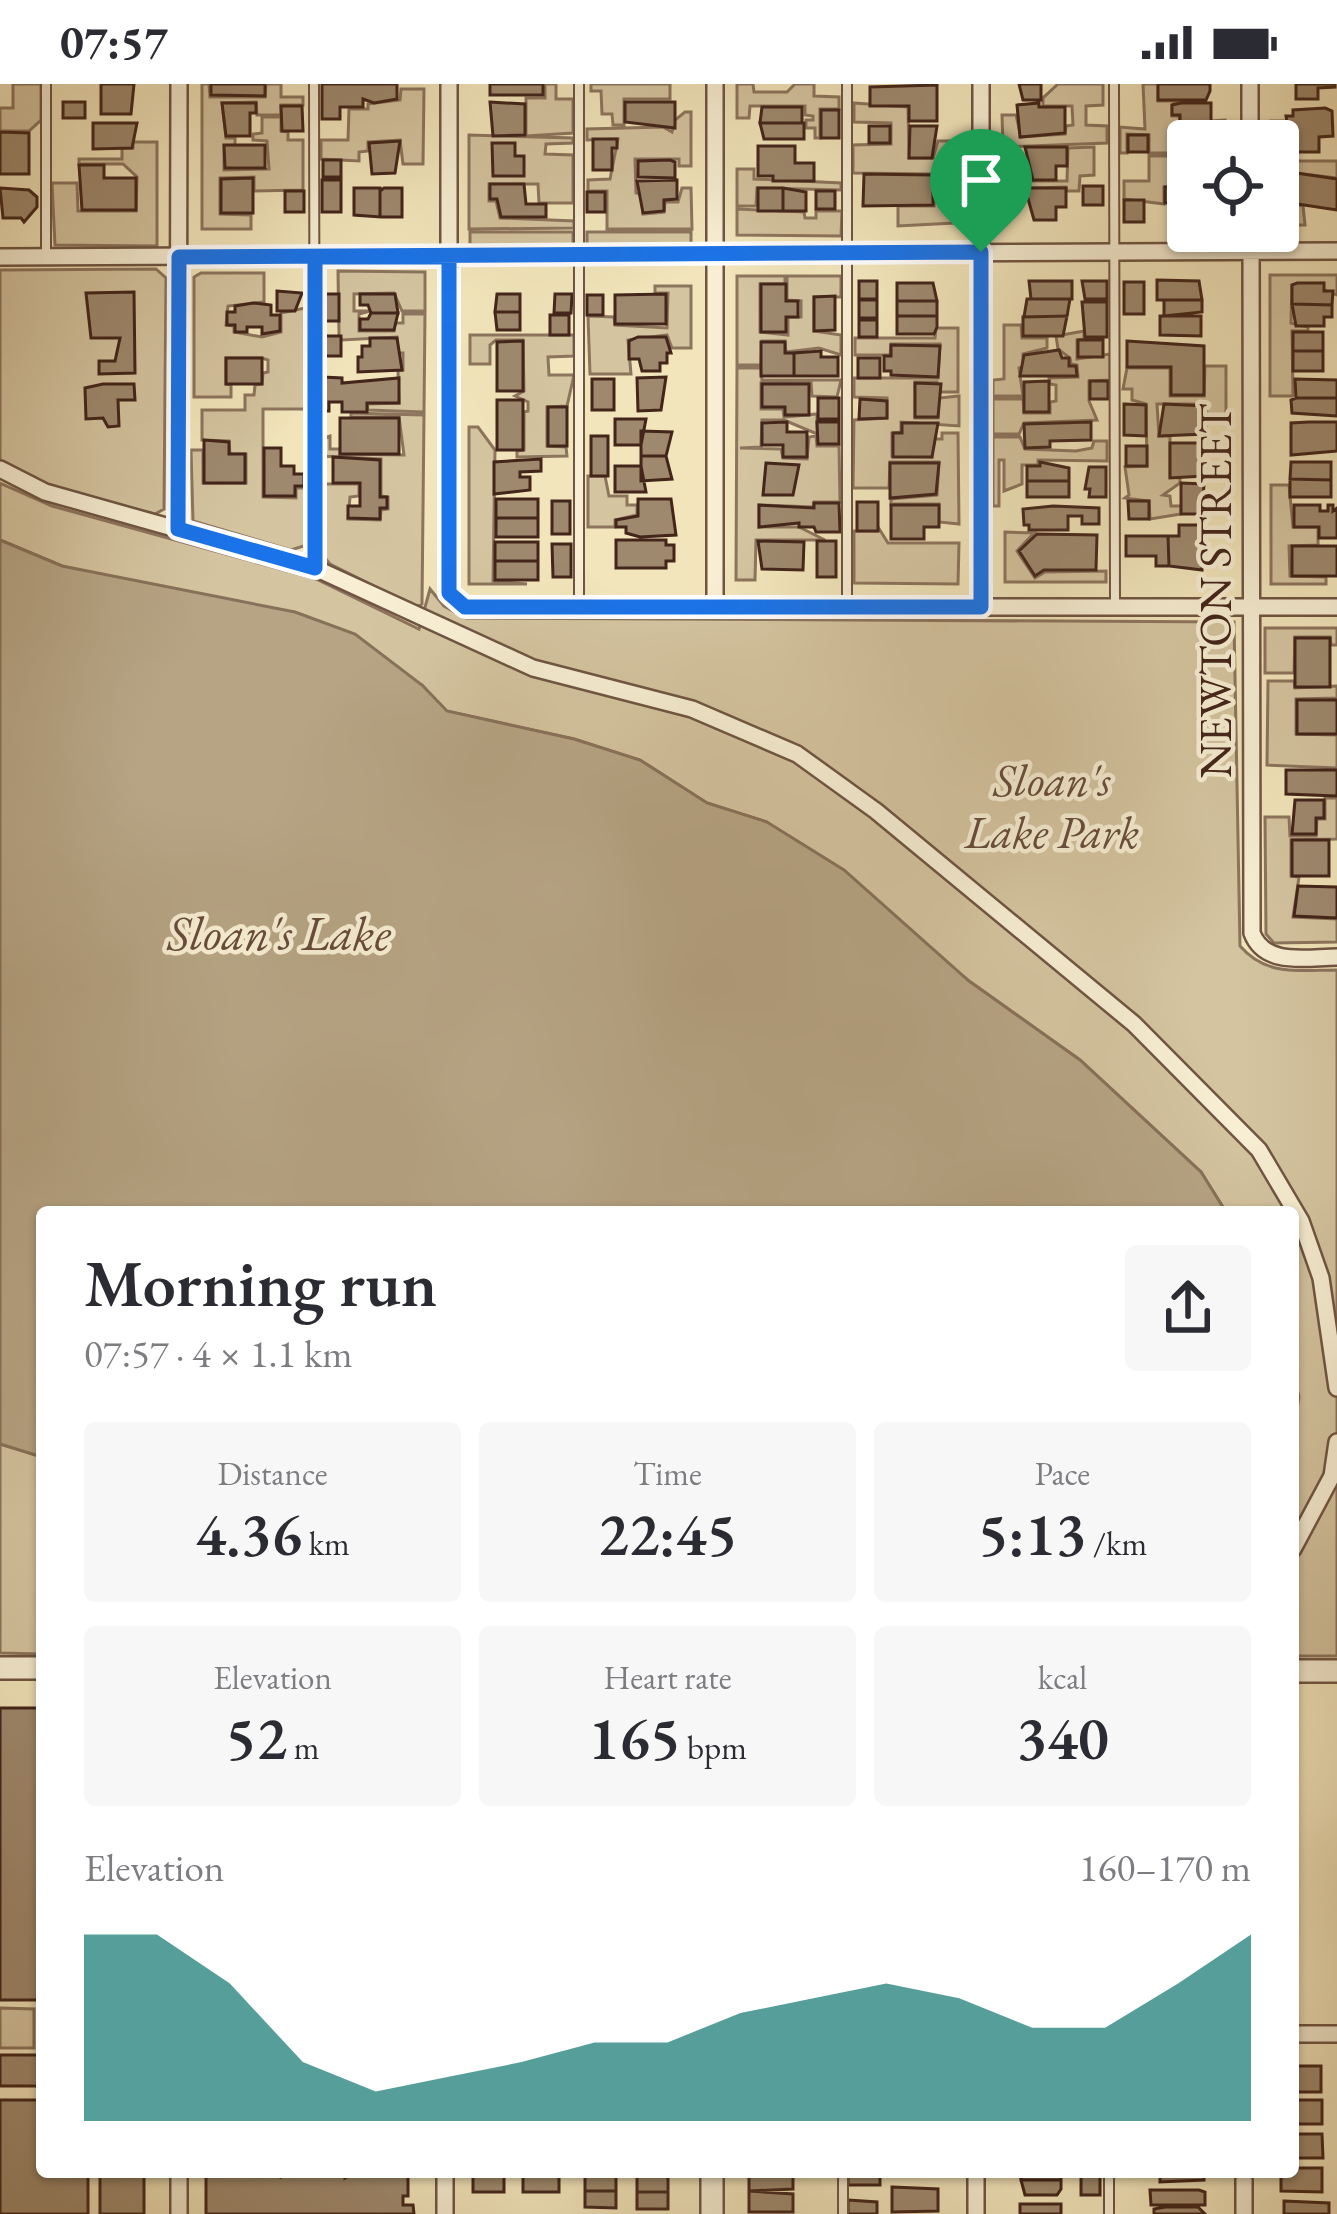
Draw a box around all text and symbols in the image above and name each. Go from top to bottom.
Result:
text: 07:57 [60,13,168,71]
map controls [1167,120,1299,252]
button: locate [1167,120,1299,252]
pin [930,129,1032,252]
icon: arrive [948,147,1014,213]
street label: NEWTON STREET [1186,403,1244,778]
park label: Sloan's Lake Park [964,751,1139,861]
water label: Sloan's Lake [166,902,391,964]
text: Morning run [84,1240,437,1326]
button: share [1125,1245,1251,1371]
text: 07:57 · 4 × 1.1 km [84,1328,353,1379]
text: Distance [217,1452,328,1495]
text: Time [633,1452,702,1495]
text: Pace [1035,1452,1090,1495]
text: 4.36 [195,1495,302,1573]
text: 22:45 [598,1495,737,1573]
text: 5:13 [978,1495,1086,1573]
text: km [302,1522,350,1565]
text: /km [1086,1522,1147,1565]
text: Elevation [213,1656,332,1699]
text: Heart rate [603,1656,732,1699]
text: kcal [1038,1656,1087,1699]
text: 52 [226,1699,287,1777]
text: 165 [588,1699,680,1777]
text: 340 [1016,1699,1109,1777]
text: m [287,1726,319,1769]
text: bpm [680,1726,747,1769]
text: Elevation [84,1842,224,1893]
text: 160–170 m [1079,1842,1251,1893]

